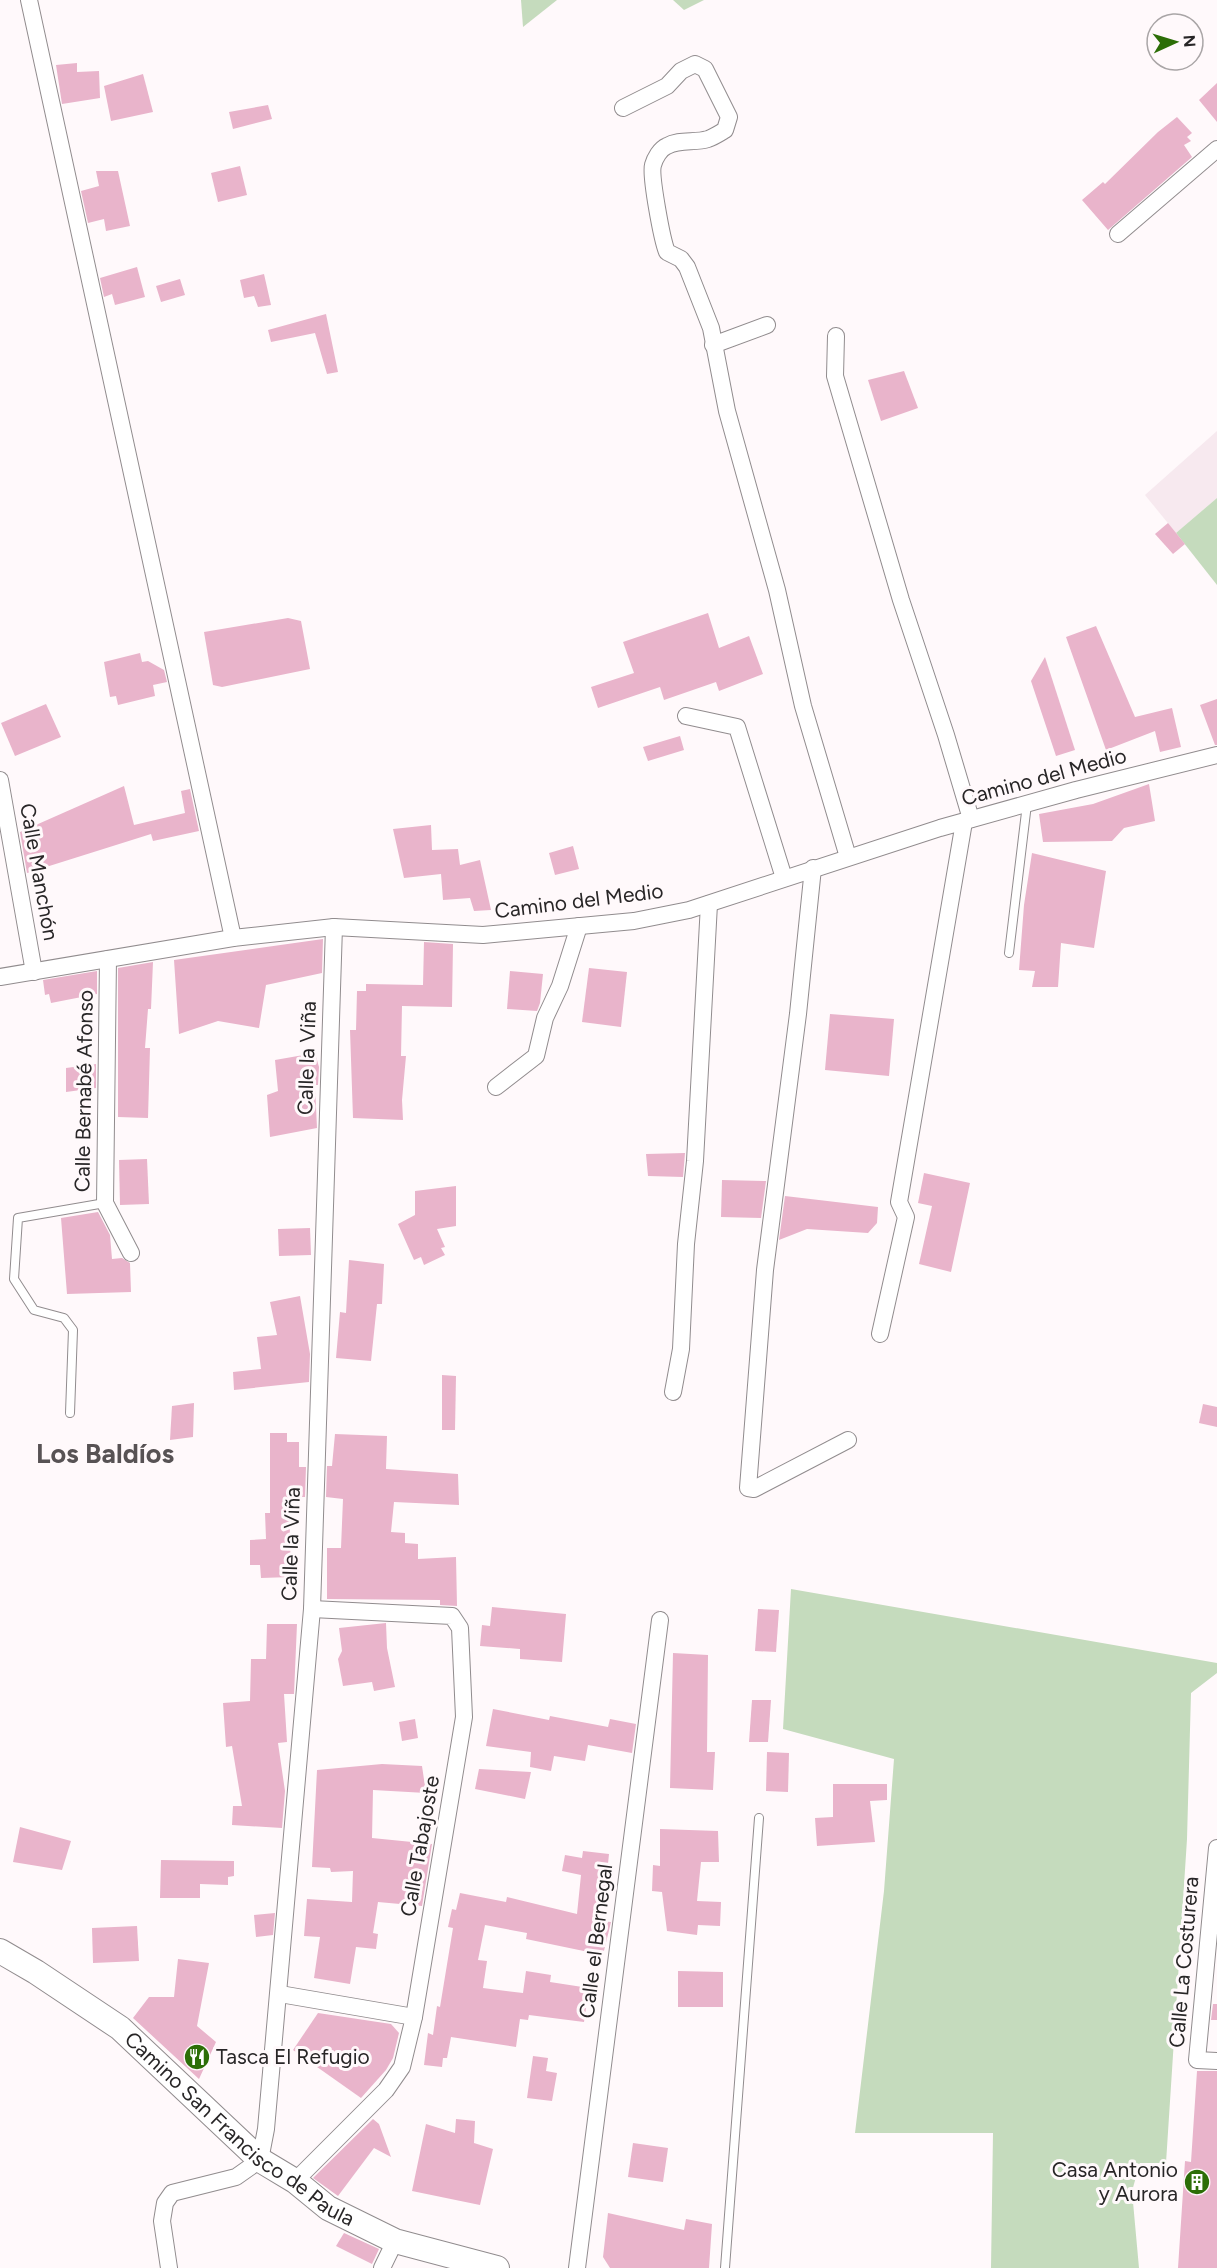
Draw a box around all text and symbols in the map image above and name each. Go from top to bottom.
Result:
north arrow [1145,12,1205,72]
text: N [1180,34,1199,48]
street label: Camino del Medio [959,742,1129,811]
street label: Calle Manchón [15,801,64,942]
street label: Camino del Medio [493,878,665,923]
street label: Calle Bernabé Afonso [69,990,98,1192]
street label: Calle la Viña [292,1001,321,1115]
district label: Los Baldíos [36,1437,174,1470]
street label: Calle la Viña [276,1487,305,1601]
street label: Calle Tabajoste [395,1773,444,1918]
street label: Calle el Bernegal [574,1862,617,2020]
street label: Calle La Costurera [1164,1875,1203,2049]
street label: Camino San Francisco de Paula [120,2026,359,2231]
restaurant icon: Tasca El Refugio [182,2042,212,2072]
place label: Tasca El Refugio [216,2044,370,2069]
place label: Casa Antonio y Aurora [1052,2157,1178,2206]
building icon: Casa Antonio y Aurora [1182,2167,1212,2197]

